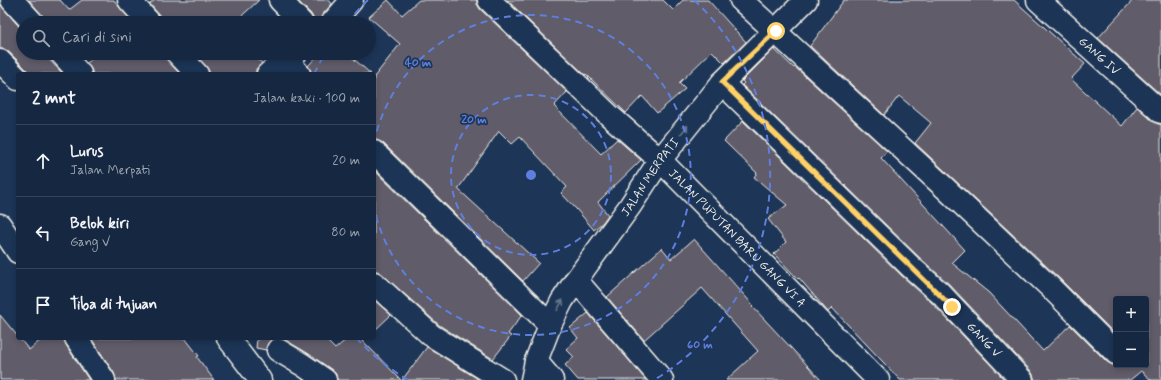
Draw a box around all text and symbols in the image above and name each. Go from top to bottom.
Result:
search box [16,16,376,60]
route start [767,22,785,40]
icon: search [30,27,52,49]
text: Cari di sini [62,28,132,48]
street label: GANG IV [1075,34,1123,80]
text: 40 m [405,55,432,71]
text: 2 mnt [32,87,76,109]
text: Jalan kaki · 100 m [253,90,360,107]
text: 20 m [461,112,487,128]
one-way arrow [680,125,688,136]
street label: JALAN MERPATI [618,135,684,220]
text: Lurus [70,142,103,162]
icon: ahead [32,150,54,172]
text: 20 m [332,152,360,169]
text: Jalan Merpati [70,162,150,179]
street label: JALAN PUPUTAN BARU GANG VI A [664,166,809,311]
centre of rings [524,168,538,182]
text: Belok kiri [70,214,129,234]
icon: left [32,222,54,244]
text: 80 m [331,224,360,241]
text: Gang V [70,234,110,251]
icon: arrive [32,294,54,316]
text: Tiba di tujuan [70,295,157,315]
map controls [1113,296,1149,368]
button: + [1113,296,1149,332]
route end [943,298,961,316]
one-way arrow [557,299,565,311]
street label: GANG V [963,319,1004,362]
button: − [1113,332,1149,368]
text: 60 m [687,337,713,353]

